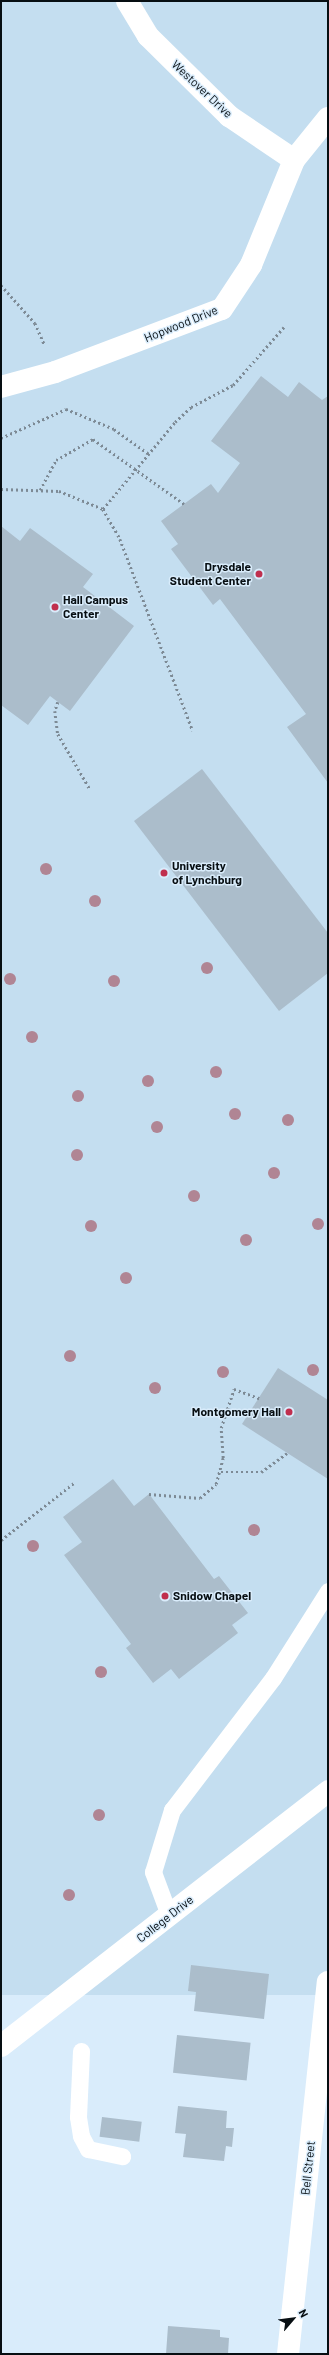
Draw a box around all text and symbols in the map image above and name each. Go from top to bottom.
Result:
street label: Westover Drive [169,57,235,121]
street label: Hopwood Drive [142,303,220,345]
place label: Drysdale Student Center [170,560,251,588]
marker: Drysdale Student Center [254,569,264,579]
place label: Hall Campus Center [63,593,128,621]
marker: Hall Campus Center [50,602,60,612]
place label: University of Lynchburg [172,859,242,887]
marker: University of Lynchburg [159,868,169,878]
place label: Montgomery Hall [192,1405,281,1419]
marker: Montgomery Hall [284,1407,294,1417]
place label: Snidow Chapel [173,1589,251,1603]
marker: Snidow Chapel [160,1591,170,1601]
street label: College Drive [134,1892,196,1946]
street label: Bell Street [298,2140,318,2196]
north arrow [273,2299,313,2339]
text: N [297,2307,311,2319]

